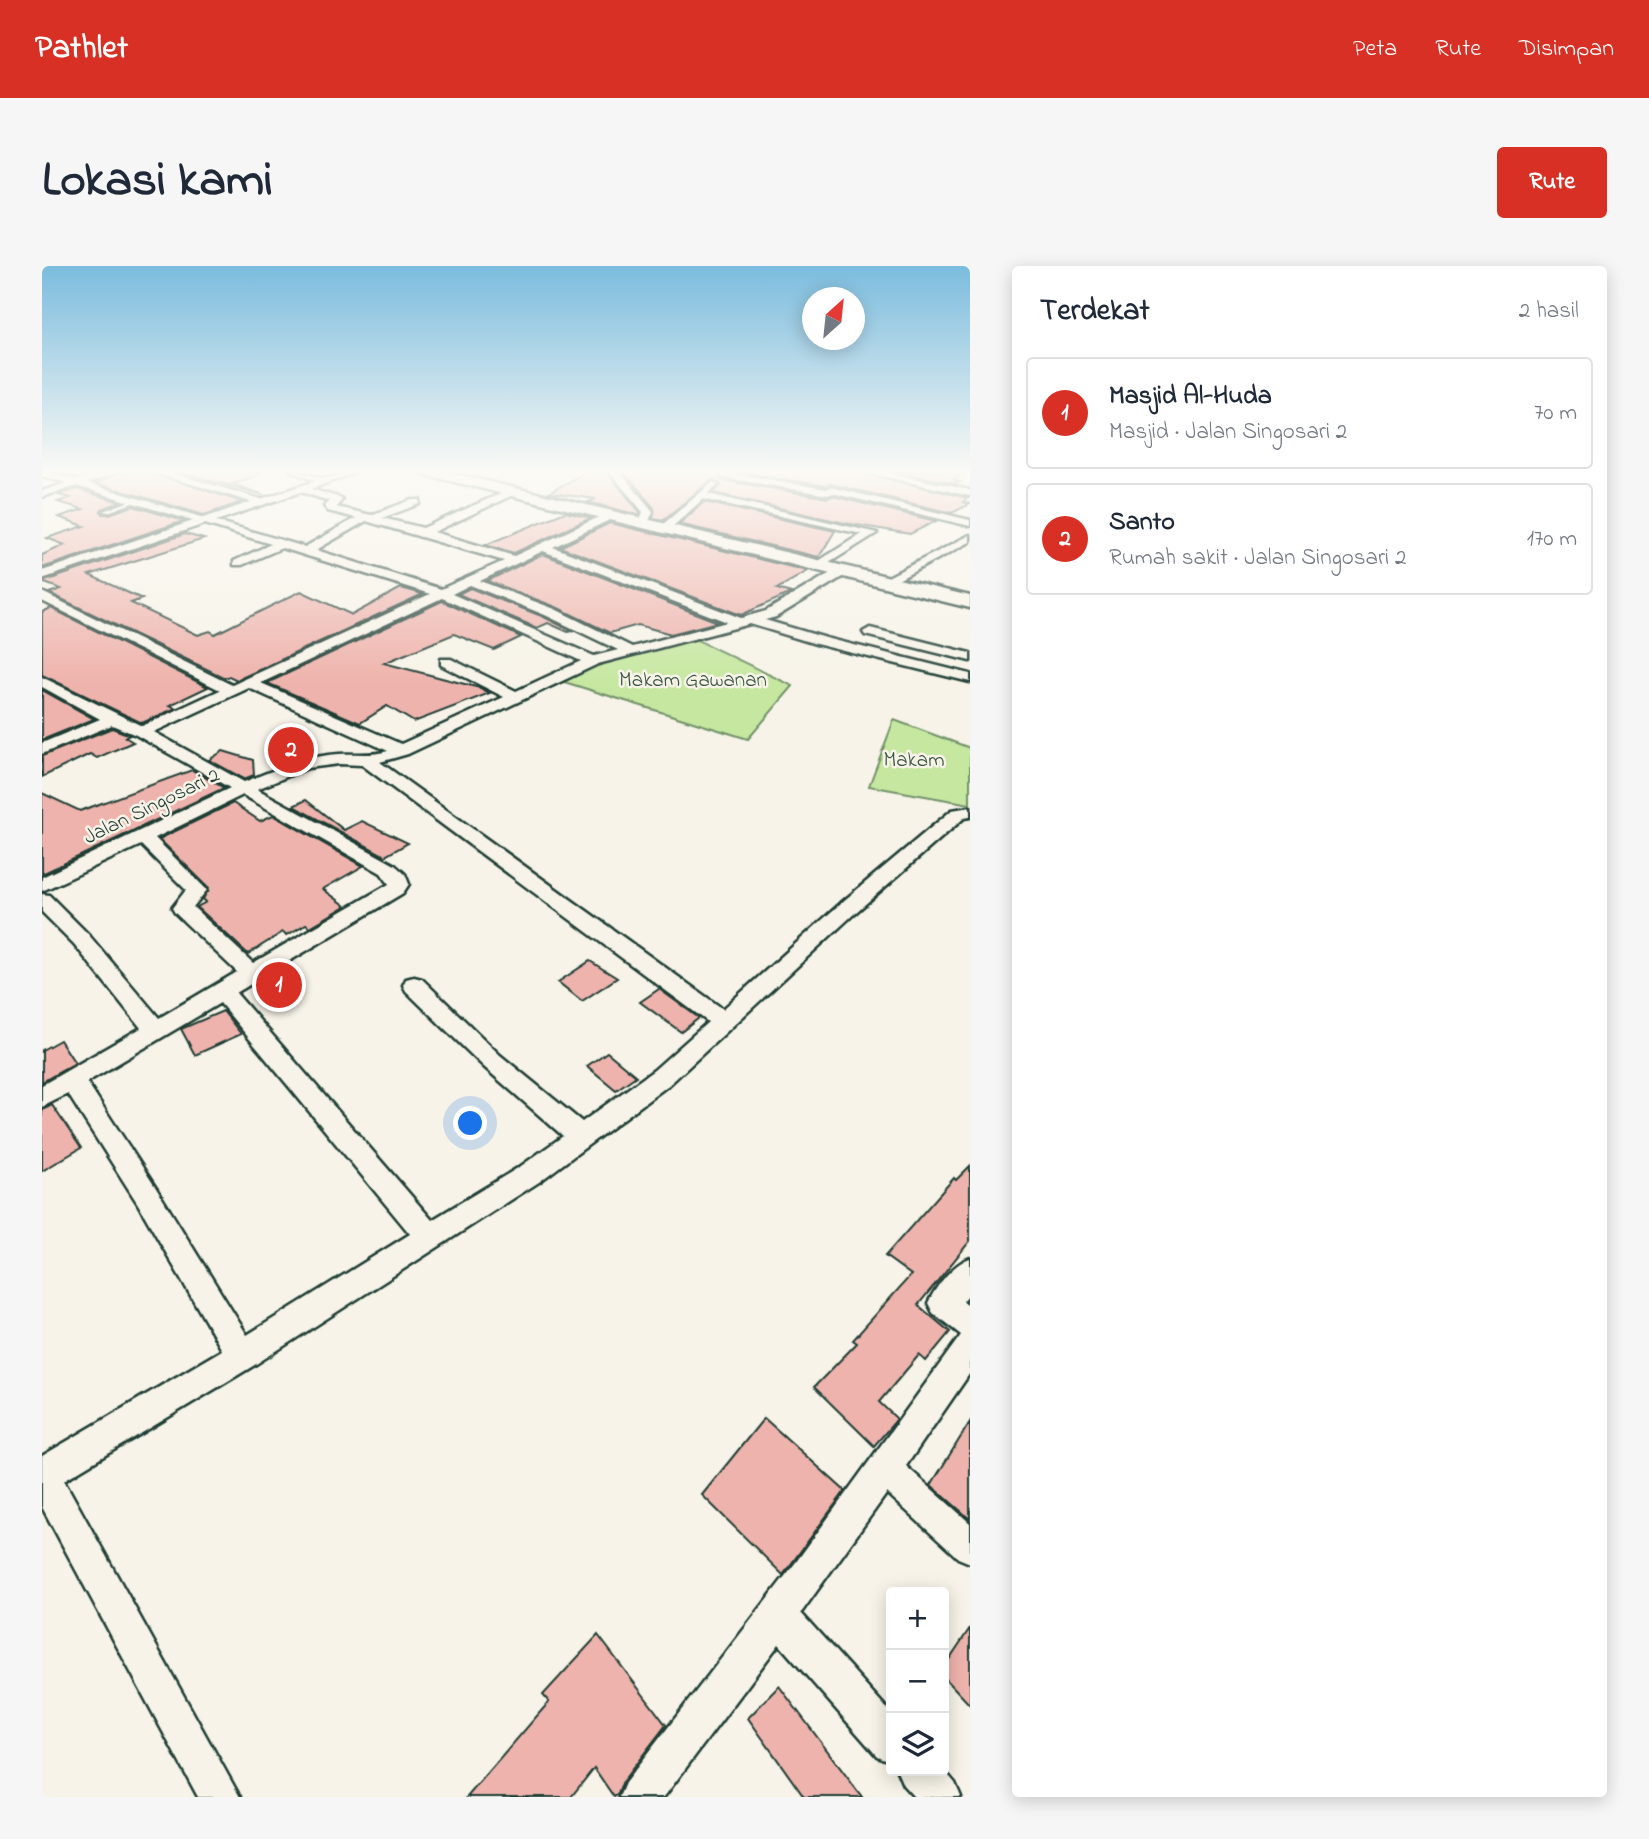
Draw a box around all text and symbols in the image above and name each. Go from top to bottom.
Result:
text: Pathlet [35,25,128,73]
text: Peta [1353,32,1397,67]
text: Rute [1435,32,1481,67]
text: Disimpan [1519,32,1614,67]
text: Lokasi kami [42,146,273,218]
button: Rute [1497,147,1607,218]
north arrow [802,287,865,350]
text: Terdekat [1040,290,1150,334]
text: 2 hasil [1519,295,1579,328]
text: Masjid Al-Huda [1109,378,1272,416]
text: 1 [1061,397,1069,430]
text: 70 m [1534,397,1577,430]
text: Masjid · Jalan Singosari 2 [1109,416,1347,449]
text: Santo [1109,504,1175,542]
text: 2 [1059,523,1071,556]
text: 170 m [1527,523,1577,556]
text: Rumah sakit · Jalan Singosari 2 [1109,542,1406,575]
park label: Makam Gawanan [619,666,767,696]
pin: 2 [268,724,314,776]
park label: Makam [884,746,944,776]
street label: Jalan Singosari 2 [79,761,226,855]
pin: 1 [256,959,302,1011]
your location [453,1106,487,1140]
map controls [886,1587,949,1776]
button: + [886,1587,949,1650]
button: − [886,1650,949,1713]
button: layers [886,1713,949,1776]

